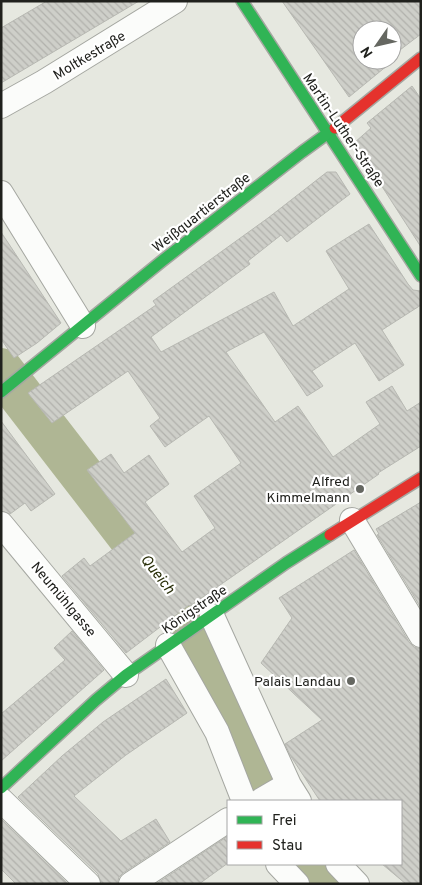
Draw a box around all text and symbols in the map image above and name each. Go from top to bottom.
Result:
north arrow [352,20,402,70]
street label: Moltkestraße [51,28,129,84]
text: N [358,43,377,60]
street label: Martin-Luther-Straße [298,71,387,191]
street label: Weißquartierstraße [149,170,254,257]
place label: Alfred Kimmelmann [266,474,350,507]
marker: Alfred Kimmelmann [354,483,366,495]
water label: Queich [135,551,178,599]
street label: Neumühlgasse [27,559,99,641]
street label: Königstraße [159,582,231,638]
place label: Palais Landau [254,674,341,691]
marker: Palais Landau [345,675,357,687]
legend [227,800,402,865]
text: Frei [272,812,297,831]
text: Stau [272,837,303,856]

